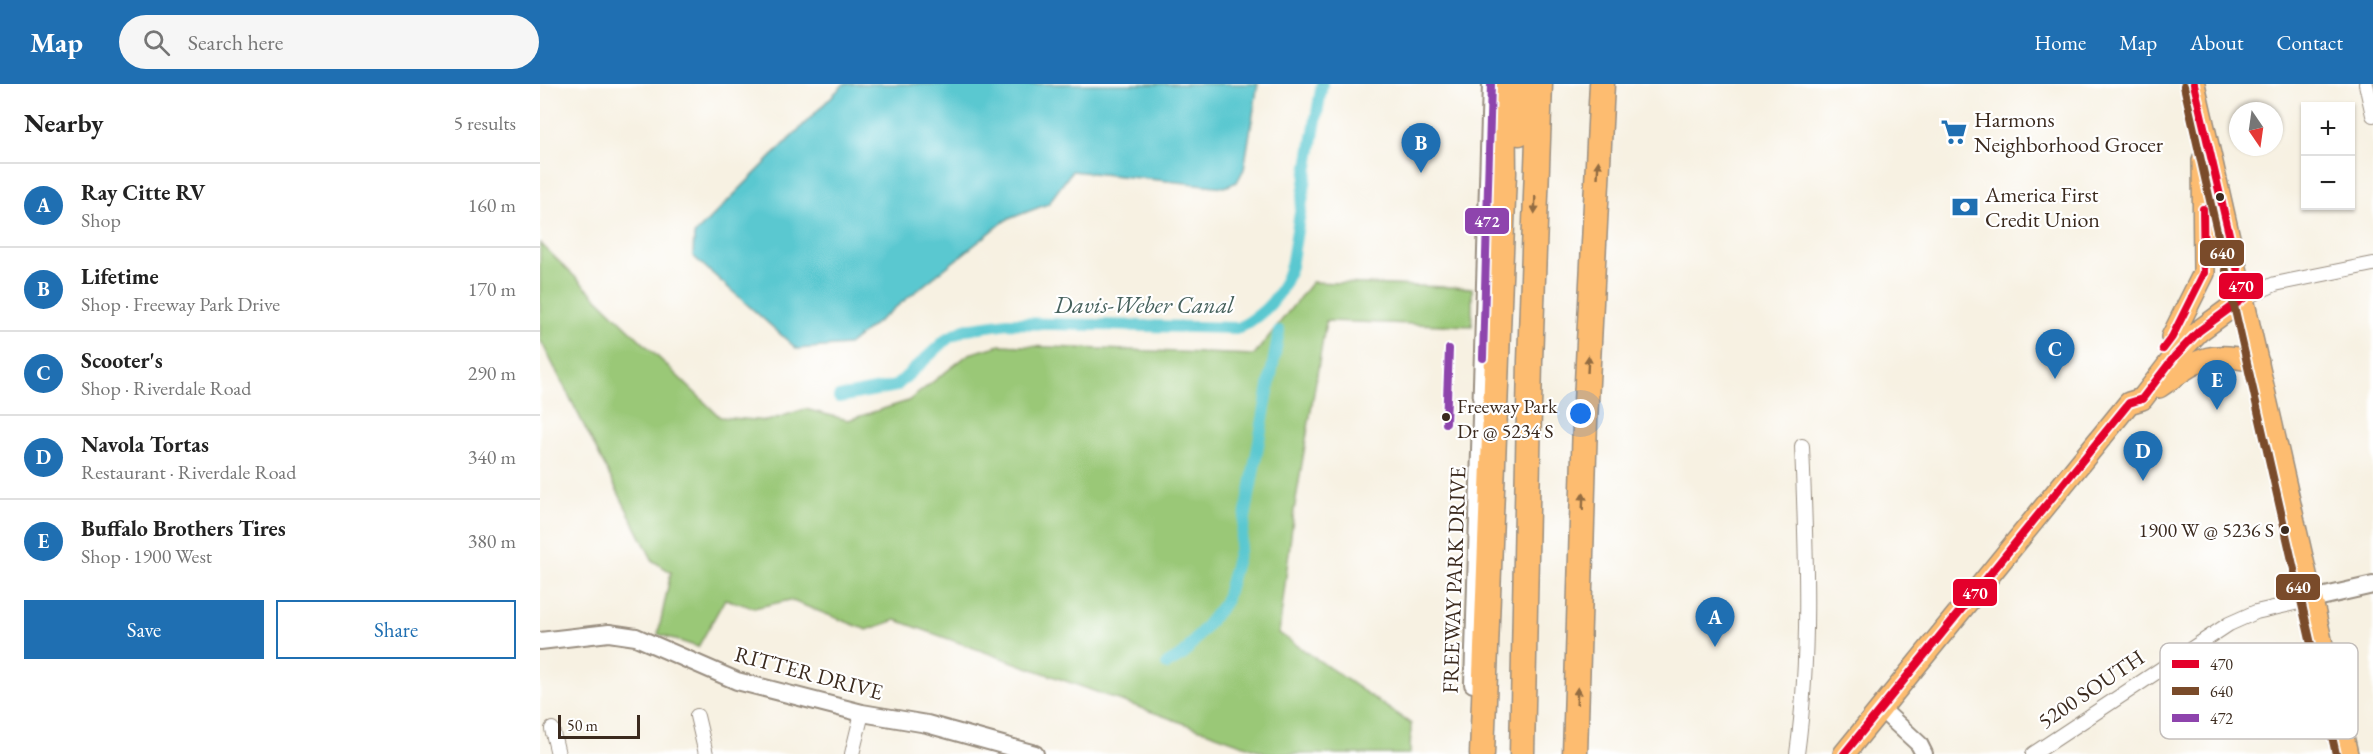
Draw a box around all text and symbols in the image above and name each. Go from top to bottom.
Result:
search box [119,15,539,69]
text: Map [30,24,83,60]
icon: search [140,26,173,59]
text: Search here [188,28,283,57]
text: Home [2034,29,2086,56]
text: Map [2119,29,2157,56]
text: About [2190,29,2243,56]
text: Contact [2276,29,2343,56]
north arrow [2229,102,2283,156]
map controls [2301,102,2355,210]
button: + [2301,102,2355,156]
place label: Harmons Neighborhood Grocer [1974,105,2164,159]
text: Nearby [24,106,104,140]
text: 5 results [453,110,516,136]
supermarket icon: Harmons Neighborhood Grocer [1939,117,1969,147]
pin: B [1402,124,1440,173]
button: − [2301,156,2355,210]
one-way arrow [1594,160,1603,179]
text: Ray Citte RV [81,178,205,207]
place label: America First Credit Union [1984,180,2100,234]
unlabelled marker [2214,191,2226,203]
text: A [36,192,51,218]
text: 160 m [468,192,516,218]
bank icon: America First Credit Union [1950,192,1980,222]
one-way arrow [1530,196,1540,215]
text: Shop [81,207,121,233]
line badge: 472 [1464,207,1510,235]
text: 472 [1474,211,1500,232]
line badge: 640 [2199,239,2245,267]
text: 640 [2209,243,2235,264]
text: Lifetime [81,262,159,291]
line badge: 470 [2218,272,2264,300]
text: B [37,276,50,302]
text: 170 m [468,276,516,302]
text: 470 [2228,276,2254,297]
water label: Davis-Weber Canal [1053,289,1235,320]
text: Shop · Freeway Park Drive [81,291,280,317]
pin: C [2036,330,2074,379]
text: Scooter's [81,346,163,375]
one-way arrow [1584,354,1593,373]
text: C [36,360,51,386]
text: 290 m [468,360,516,386]
pin: E [2198,360,2236,410]
text: Shop · Riverdale Road [81,375,251,401]
place label: Freeway Park Dr @ 5234 S [1457,393,1558,444]
your location [1566,399,1595,428]
marker: Freeway Park Dr @ 5234 S [1440,411,1452,423]
text: Navola Tortas [81,430,209,459]
pin: D [2124,432,2162,481]
text: D [36,444,51,470]
text: 340 m [468,444,516,470]
text: Restaurant · Riverdale Road [81,459,296,485]
street label: FREEWAY PARK DRIVE [1436,466,1472,694]
one-way arrow [1578,491,1587,510]
text: Buffalo Brothers Tires [81,514,286,543]
place label: 1900 W @ 5236 S [2139,517,2274,543]
marker: 1900 W @ 5236 S [2279,524,2291,536]
text: E [38,528,49,554]
text: 380 m [468,528,516,554]
text: Shop · 1900 West [81,543,212,569]
line badge: 640 [2275,573,2321,601]
text: 640 [2285,577,2311,598]
line badge: 470 [1952,578,1998,607]
text: 470 [1962,583,1988,604]
pin: A [1696,598,1734,647]
button: Save [24,600,264,659]
button: Share [276,600,516,659]
street label: RITTER DRIVE [732,639,886,707]
street label: 5200 SOUTH [2032,643,2150,735]
legend [2160,643,2358,739]
text: 470 [2210,654,2233,675]
text: 640 [2210,681,2233,702]
one-way arrow [1572,686,1582,705]
text: 472 [2210,708,2233,729]
scale bar [558,712,640,740]
text: 50 m [567,715,598,736]

